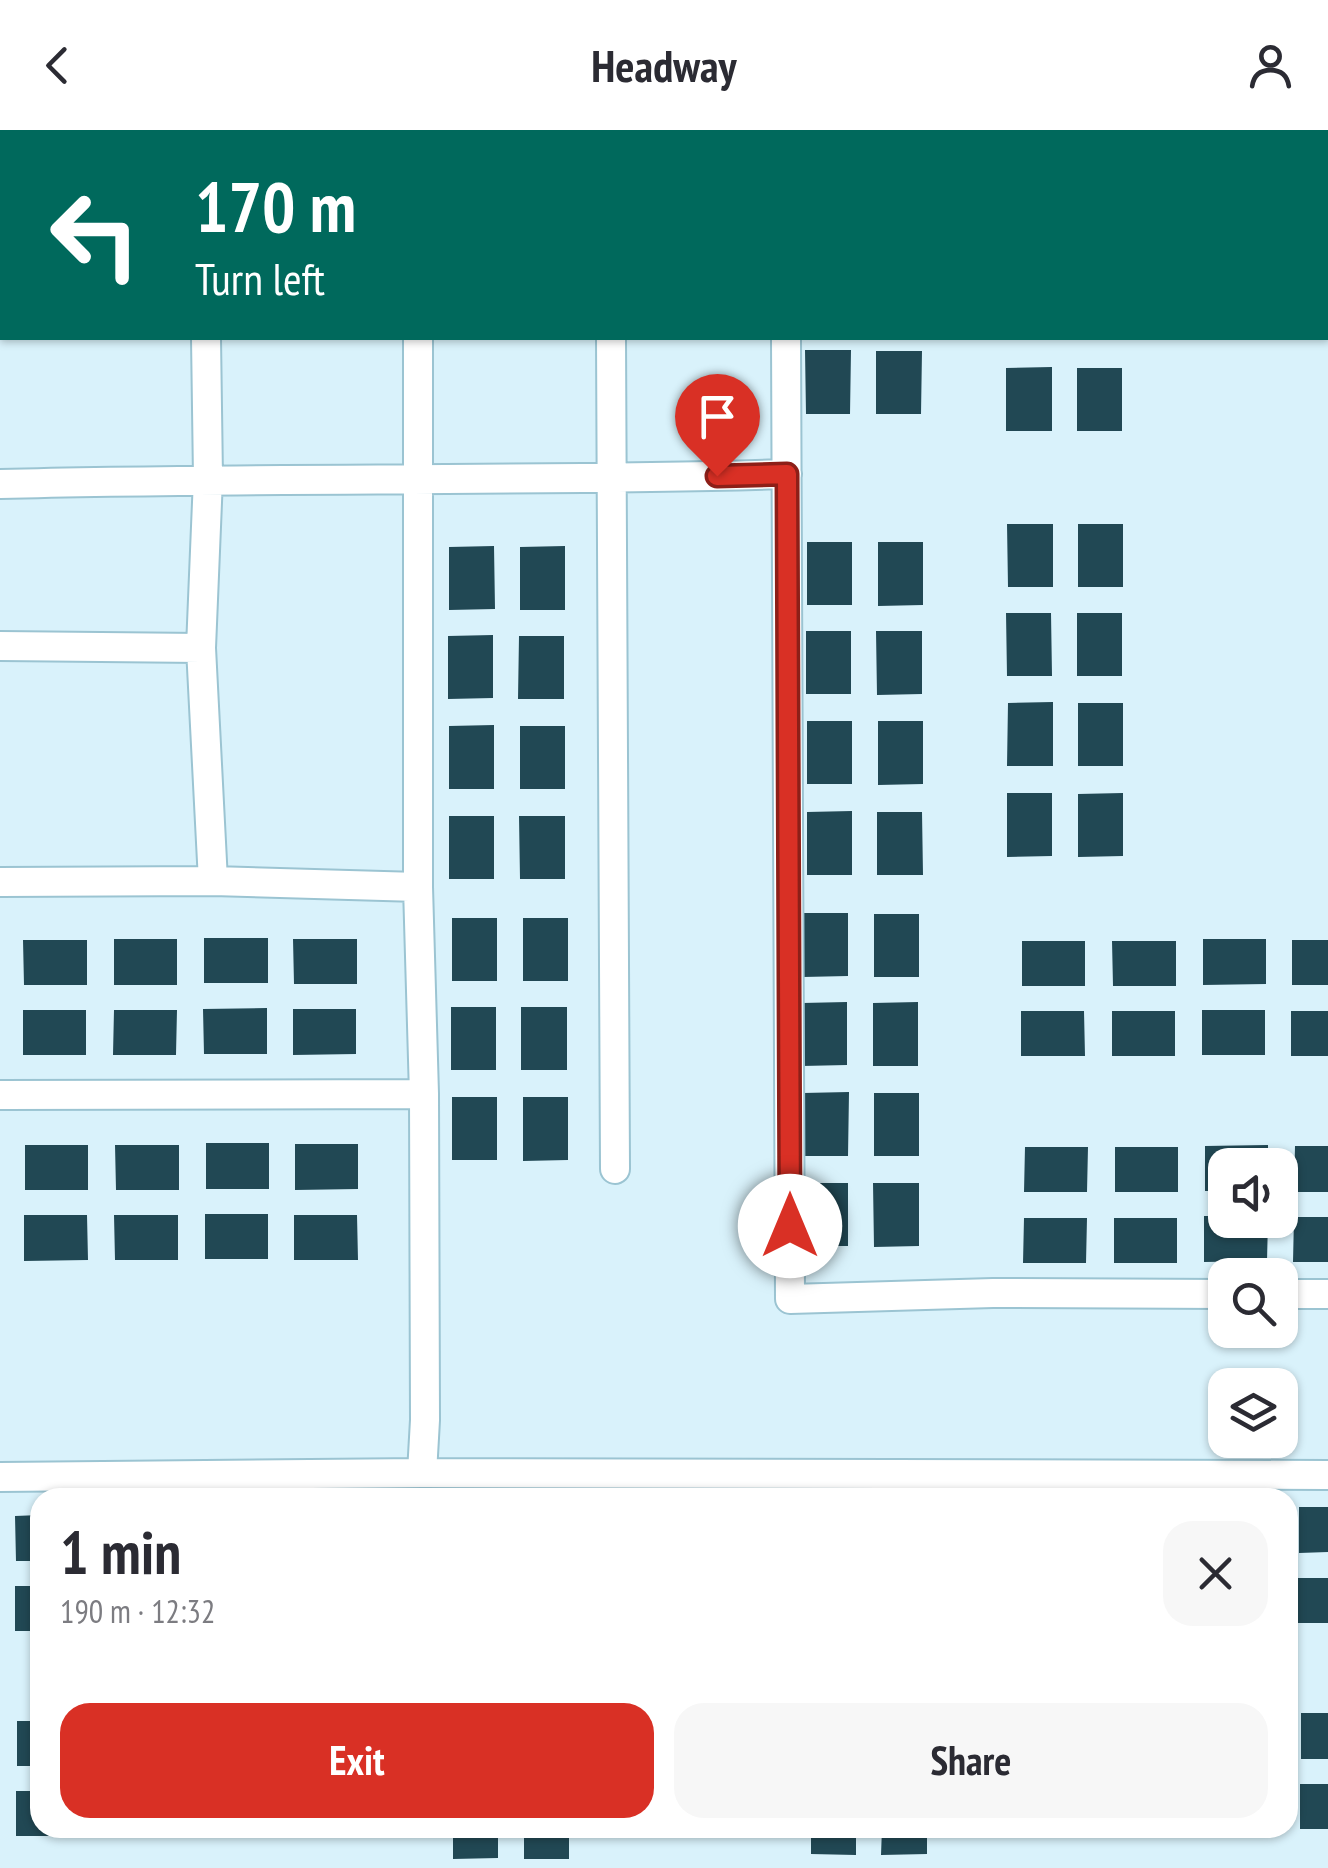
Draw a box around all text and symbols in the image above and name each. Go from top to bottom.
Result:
text: Headway [591,36,737,94]
icon: back [30,38,85,93]
icon: person [1243,38,1298,93]
text: 170 m [195,161,356,251]
icon: left [30,170,160,300]
text: Turn left [195,249,325,307]
pin [675,374,760,477]
icon: arrive [690,389,745,444]
map controls [1208,1148,1298,1458]
button: sound [1208,1148,1298,1238]
position arrow [738,1174,842,1278]
button: search [1208,1258,1298,1348]
button: layers [1208,1368,1298,1458]
text: 1 min [60,1513,181,1591]
button: close [1163,1521,1268,1626]
text: 190 m · 12:32 [60,1590,215,1632]
button: Exit [60,1703,654,1818]
button: Share [674,1703,1268,1818]

